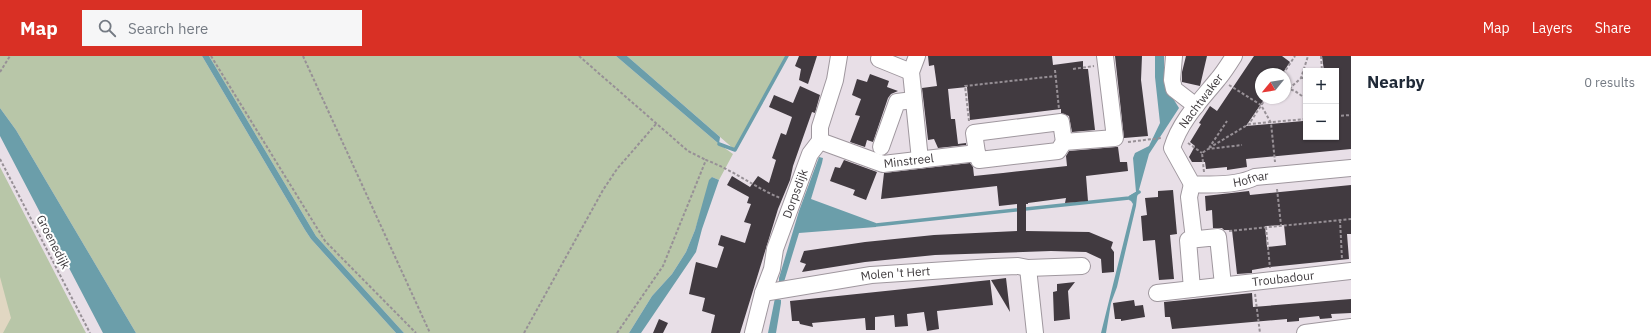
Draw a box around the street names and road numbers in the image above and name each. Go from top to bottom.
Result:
street label: Nachtwaker [1175,70,1226,131]
street label: Minstreel [883,150,935,171]
street label: Dorpsdijk [779,166,811,220]
street label: Hofnar [1232,168,1270,190]
street label: Groenedijk [33,212,74,272]
street label: Molen 't Hert [859,263,931,284]
street label: Troubadour [1251,267,1316,289]

